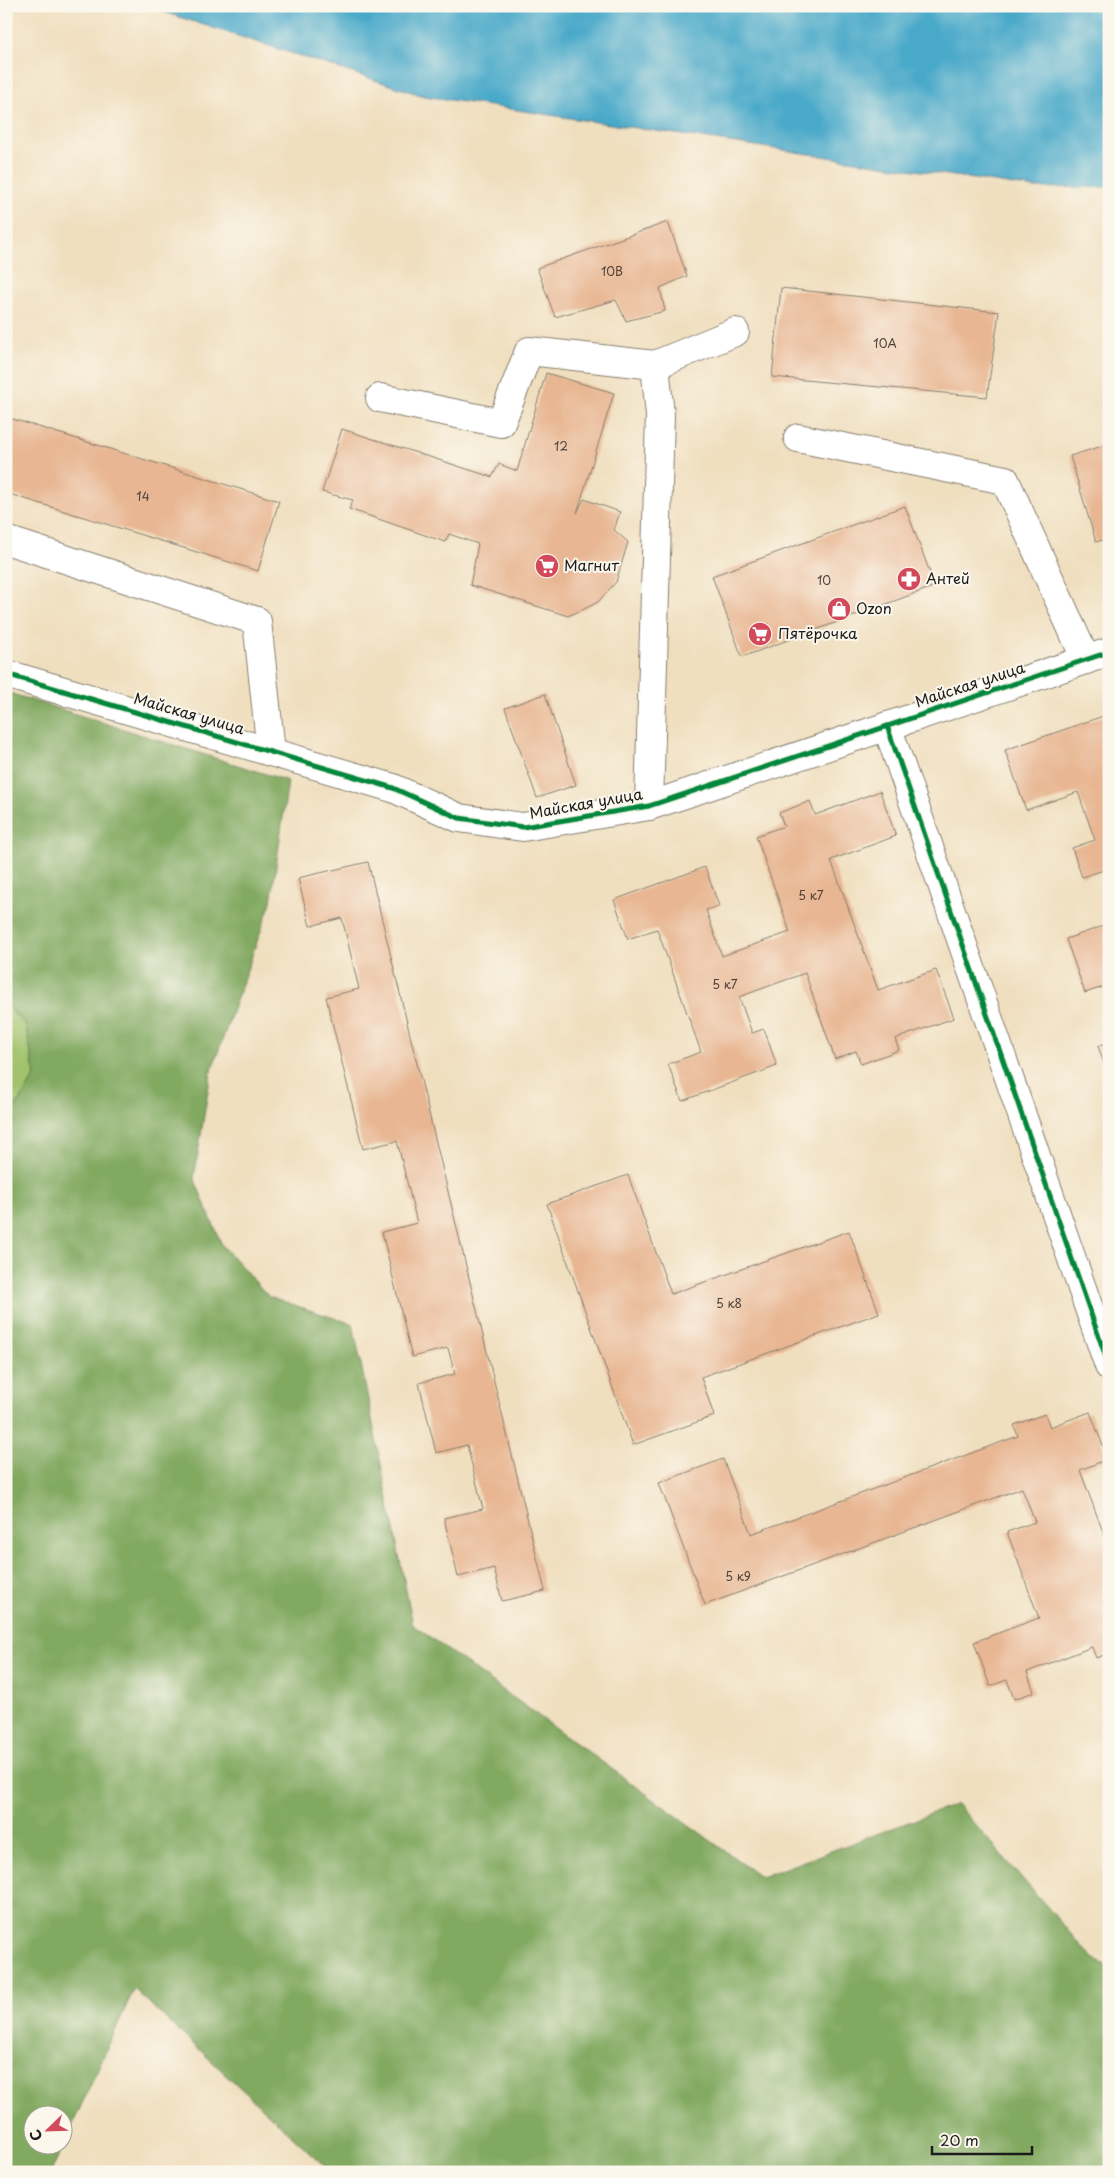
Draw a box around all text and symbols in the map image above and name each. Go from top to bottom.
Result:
house number: 10В [601,262,623,280]
house number: 10А [873,334,897,352]
house number: 12 [554,437,568,455]
house number: 14 [136,487,150,505]
supermarket icon: Магнит [534,553,560,579]
place label: Магнит [564,553,619,576]
pharmacy icon: Антей [896,566,922,592]
place label: Антей [926,566,970,589]
house number: 10 [817,571,831,589]
shop icon: Ozon [826,596,852,622]
place label: Ozon [856,596,892,619]
supermarket icon: Пятёрочка [747,621,773,647]
place label: Пятёрочка [778,621,858,644]
street label: Майская улица [912,655,1028,712]
street label: Майская улица [131,686,248,740]
street label: Майская улица [527,781,645,824]
house number: 5 к7 [798,886,824,904]
house number: 5 к7 [712,975,738,993]
house number: 5 к8 [716,1294,742,1312]
house number: 5 к9 [725,1567,751,1585]
north arrow [22,2106,72,2156]
scale bar [932,2123,1032,2155]
text: С [24,2126,47,2144]
text: 20 m [940,2128,979,2151]

